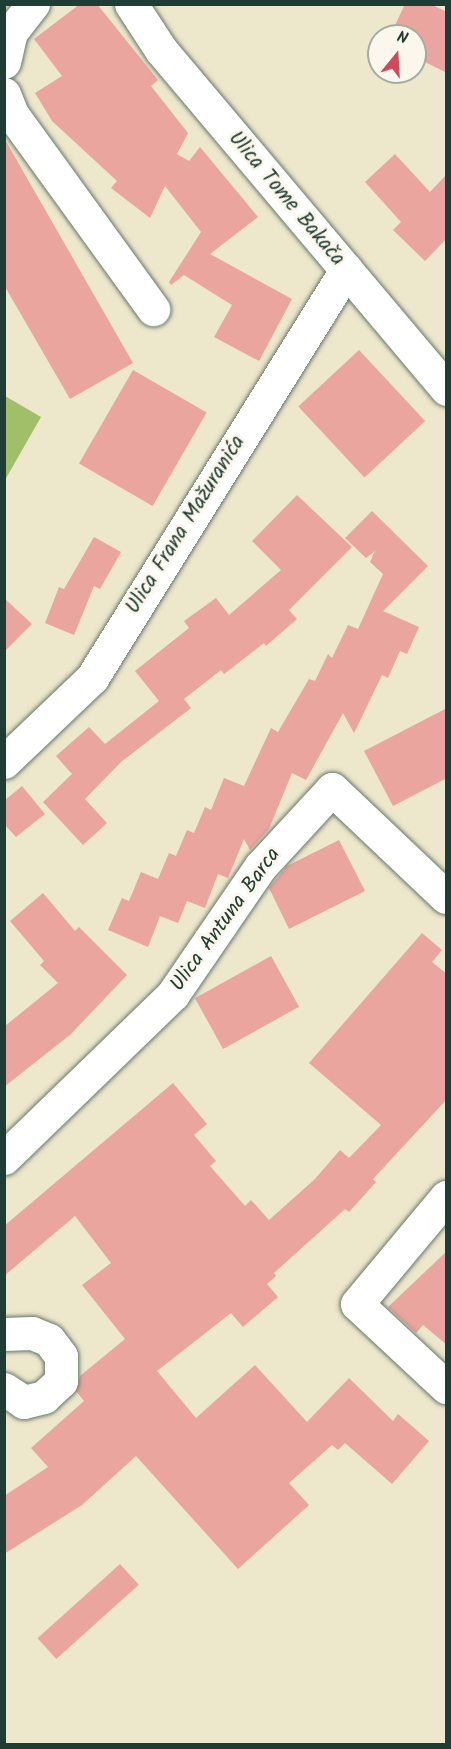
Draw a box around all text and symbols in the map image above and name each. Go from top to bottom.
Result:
north arrow [367,24,427,84]
text: N [393,25,411,52]
street label: Ulica Tome Bakača [222,127,350,271]
street label: Ulica Frana Mažuranića [121,431,251,619]
street label: Ulica Antuna Barca [165,843,287,997]

